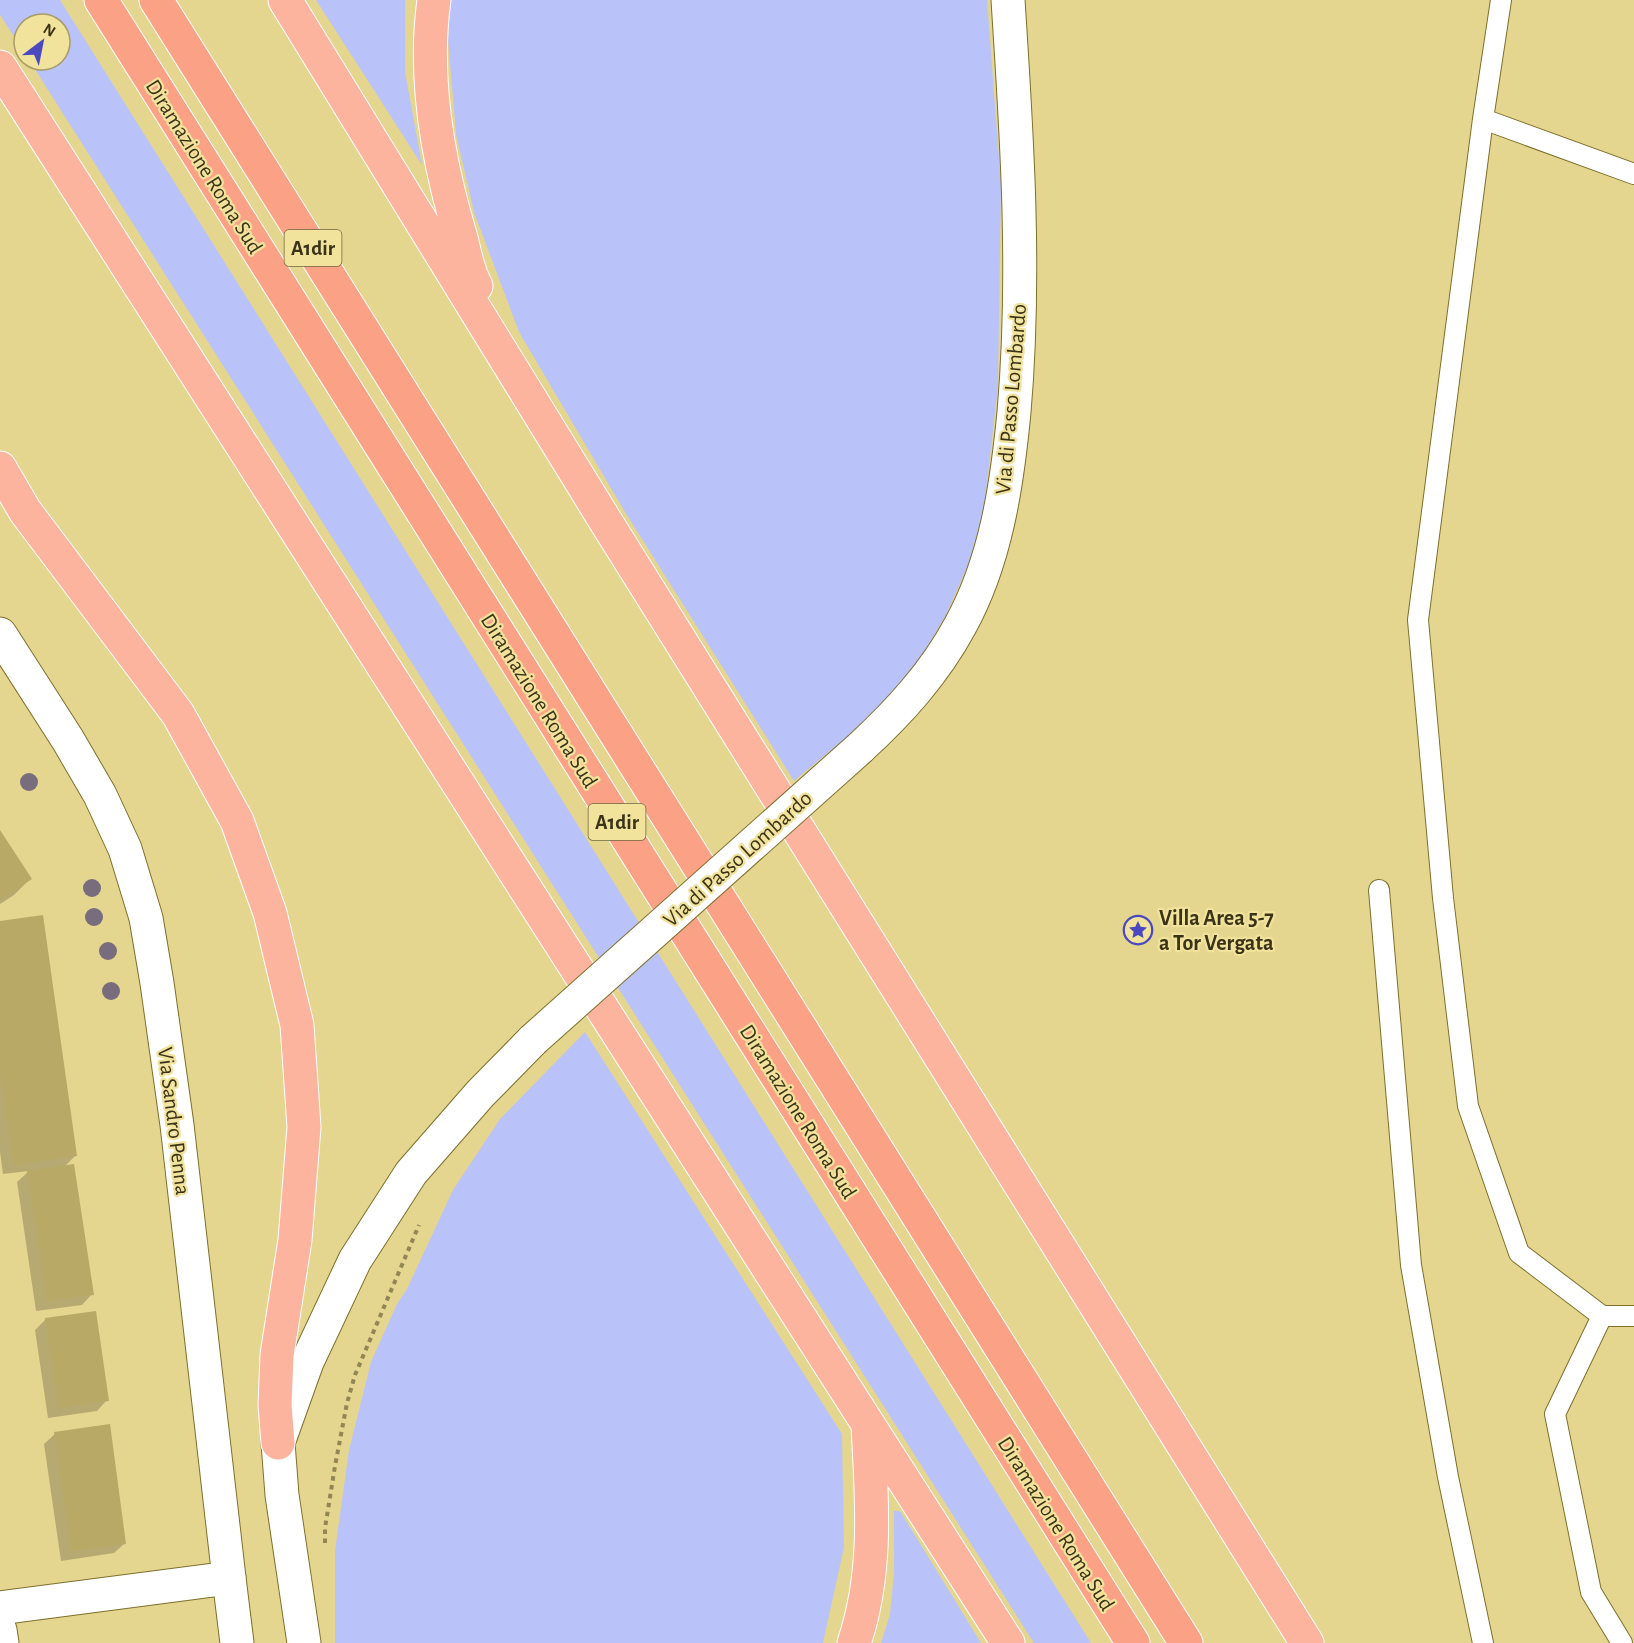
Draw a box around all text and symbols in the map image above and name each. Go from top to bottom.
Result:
north arrow [12,12,72,72]
text: N [40,20,58,40]
street label: Diramazione Roma Sud [142,76,267,257]
road number: A1dir [284,230,342,266]
street label: Via di Passo Lombardo [992,303,1030,495]
street label: Diramazione Roma Sud [477,610,602,791]
street label: Via di Passo Lombardo [659,787,816,931]
road number: A1dir [588,804,646,840]
place label: Villa Area 5-7 a Tor Vergata [1159,907,1274,954]
place icon: Villa Area 5-7 a Tor Vergata [1122,914,1154,946]
street label: Diramazione Roma Sud [736,1021,861,1202]
street label: Via Sandro Penna [154,1046,194,1196]
street label: Diramazione Roma Sud [994,1433,1119,1614]

